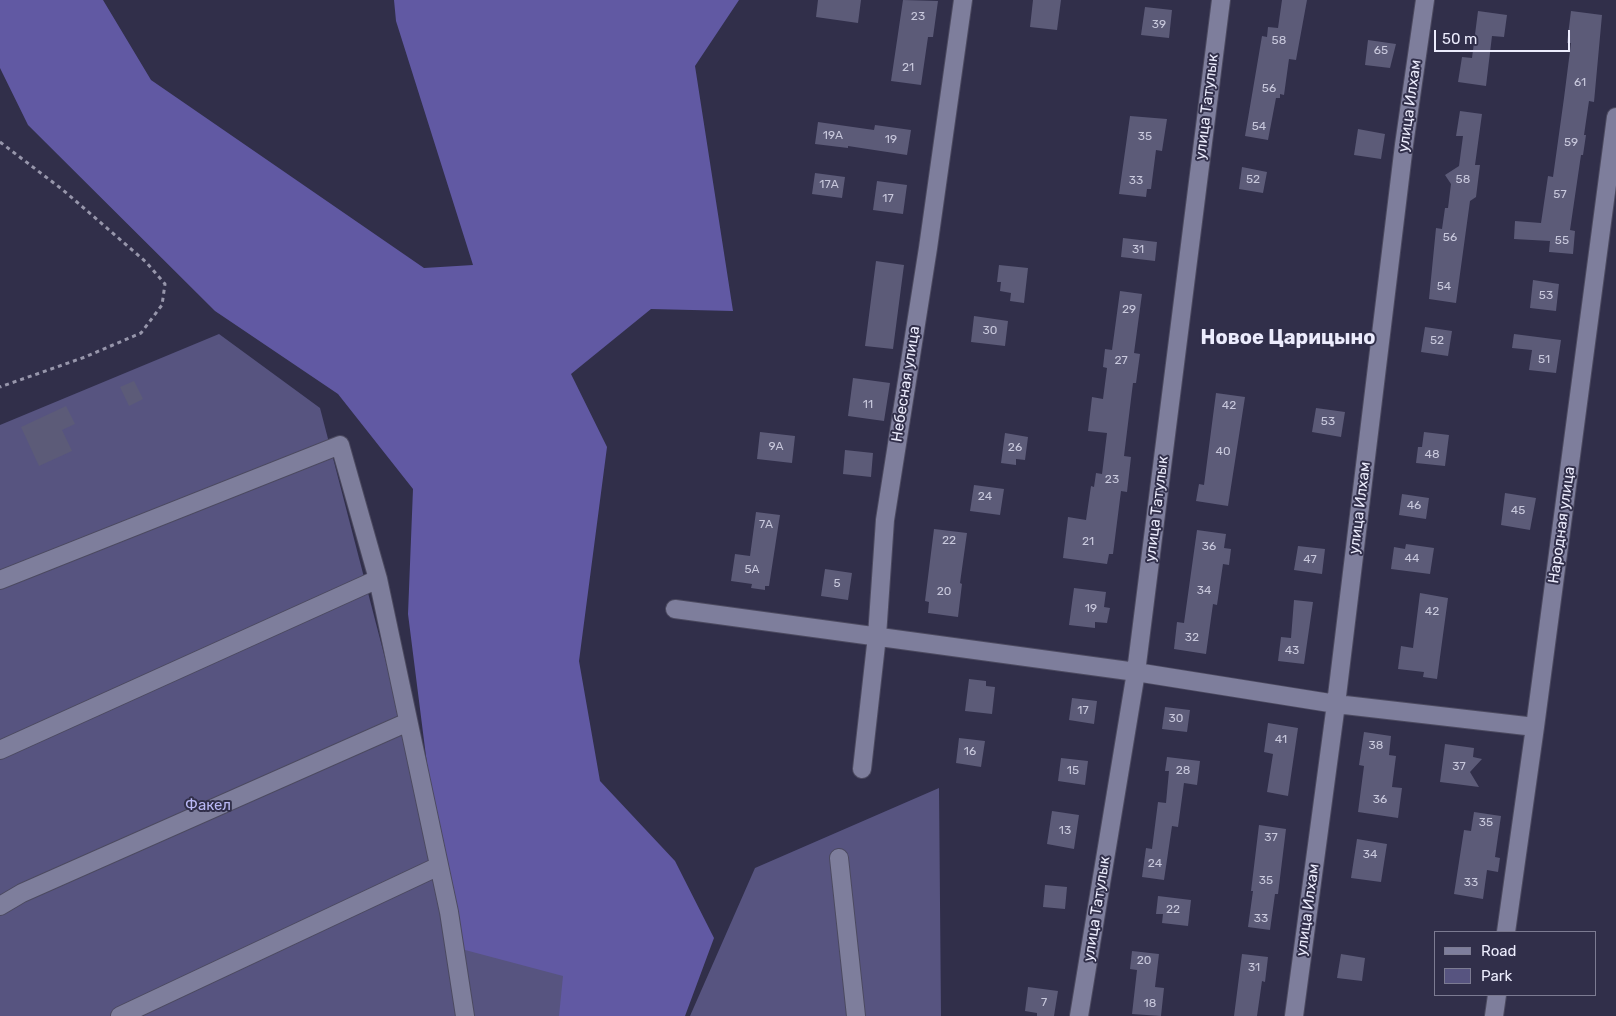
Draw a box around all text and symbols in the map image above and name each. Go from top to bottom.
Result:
house number: 23 [911,10,925,24]
house number: 39 [1152,18,1166,32]
scale bar [1436,20,1572,52]
text: 50 m [1442,30,1477,48]
house number: 58 [1272,34,1286,48]
house number: 65 [1374,44,1388,58]
street label: улица Татулык [1192,53,1222,161]
street label: улица Илхам [1395,59,1425,153]
house number: 21 [902,61,914,75]
house number: 61 [1574,76,1586,90]
house number: 56 [1262,82,1276,96]
house number: 54 [1252,120,1266,134]
house number: 19А [823,129,843,143]
house number: 35 [1138,130,1152,144]
house number: 19 [885,133,897,147]
house number: 59 [1564,136,1578,150]
house number: 52 [1246,173,1260,187]
house number: 58 [1456,173,1470,187]
house number: 33 [1129,174,1143,188]
house number: 17А [819,178,839,192]
house number: 57 [1553,188,1567,202]
house number: 17 [882,192,894,206]
house number: 56 [1443,231,1457,245]
house number: 55 [1555,234,1569,248]
house number: 31 [1132,243,1144,257]
house number: 54 [1437,280,1451,294]
house number: 53 [1539,289,1553,303]
house number: 29 [1122,303,1136,317]
house number: 30 [983,324,997,338]
street label: Небесная улица [888,325,924,443]
district label: Новое Царицыно [1201,326,1375,350]
house number: 52 [1430,334,1444,348]
house number: 51 [1538,353,1550,367]
house number: 27 [1114,354,1128,368]
house number: 11 [863,398,873,412]
house number: 42 [1222,399,1236,413]
house number: 53 [1321,415,1335,429]
house number: 9А [768,440,784,454]
house number: 26 [1008,441,1022,455]
house number: 40 [1215,445,1231,459]
house number: 48 [1424,448,1440,462]
street label: улица Татулык [1142,455,1172,563]
street label: улица Илхам [1345,461,1375,555]
street label: Народная улица [1545,465,1579,585]
house number: 23 [1105,473,1119,487]
house number: 24 [978,490,992,504]
house number: 46 [1407,499,1421,513]
house number: 45 [1511,504,1525,518]
house number: 7А [759,518,773,532]
house number: 22 [942,534,956,548]
house number: 21 [1082,535,1094,549]
house number: 36 [1202,540,1216,554]
house number: 44 [1405,552,1419,566]
house number: 47 [1303,553,1317,567]
house number: 5А [744,563,760,577]
house number: 5 [833,577,841,591]
house number: 34 [1197,584,1211,598]
house number: 20 [937,585,951,599]
house number: 19 [1085,602,1097,616]
house number: 42 [1425,605,1439,619]
house number: 32 [1185,631,1199,645]
house number: 43 [1285,644,1299,658]
house number: 17 [1077,704,1089,718]
house number: 30 [1169,712,1183,726]
house number: 41 [1275,733,1287,747]
house number: 38 [1369,739,1383,753]
house number: 16 [964,745,976,759]
house number: 37 [1452,760,1466,774]
house number: 15 [1067,764,1079,778]
house number: 28 [1176,764,1190,778]
house number: 36 [1373,793,1387,807]
park label: Факел [185,797,231,815]
house number: 35 [1479,816,1493,830]
house number: 13 [1059,824,1071,838]
house number: 37 [1264,831,1278,845]
house number: 34 [1363,848,1377,862]
street label: улица Татулык [1080,855,1114,963]
house number: 24 [1148,857,1162,871]
street label: улица Илхам [1293,863,1323,957]
house number: 35 [1259,874,1273,888]
house number: 33 [1464,876,1478,890]
house number: 22 [1166,903,1180,917]
house number: 33 [1254,912,1268,926]
legend [1434,931,1596,996]
text: Road [1481,942,1517,960]
house number: 20 [1137,954,1151,968]
house number: 31 [1248,961,1260,975]
text: Park [1481,967,1512,985]
house number: 7 [1041,996,1047,1010]
house number: 18 [1144,997,1156,1011]

